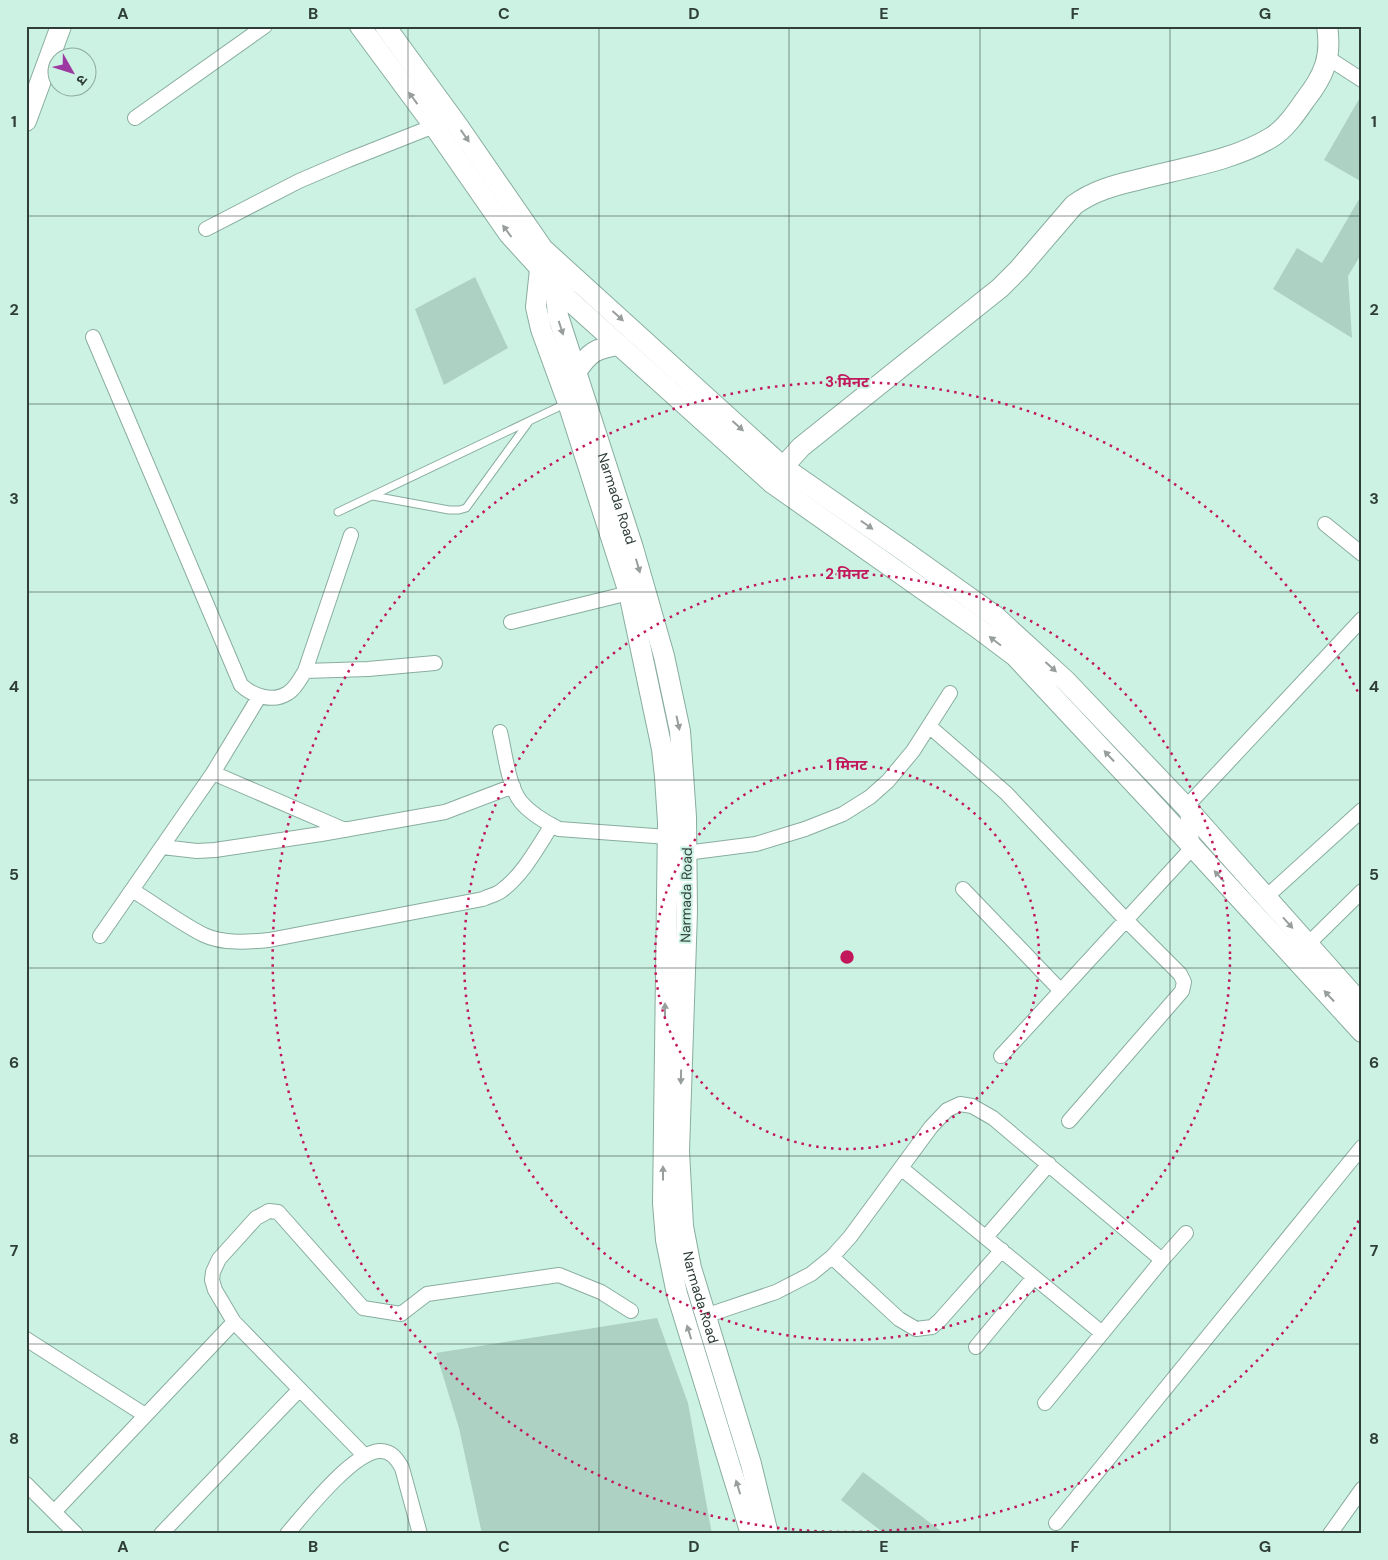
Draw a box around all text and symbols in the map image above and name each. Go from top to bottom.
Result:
text: A [117,3,129,24]
text: B [308,3,318,24]
text: C [498,3,510,24]
text: D [688,3,700,24]
text: E [879,3,889,24]
text: F [1071,3,1080,24]
text: G [1259,3,1271,24]
north arrow [48,48,98,98]
text: उ [72,71,92,90]
one-way arrow [408,91,418,105]
text: 1 [11,111,17,132]
text: 1 [1371,111,1377,132]
one-way arrow [460,129,470,143]
one-way arrow [502,224,512,238]
text: 2 [9,299,19,320]
text: 2 [1369,299,1379,320]
one-way arrow [612,311,625,322]
one-way arrow [558,320,566,335]
text: 3 मिनट [825,372,870,392]
one-way arrow [732,420,744,432]
street label: Narmada Road [594,450,640,547]
text: 3 [9,488,19,509]
text: 3 [1369,488,1379,509]
one-way arrow [860,520,874,530]
one-way arrow [634,558,642,573]
text: 2 मिनट [825,564,870,584]
one-way arrow [988,636,1002,646]
one-way arrow [1044,661,1056,673]
text: 4 [9,676,19,697]
text: 4 [1369,676,1379,697]
one-way arrow [675,715,683,731]
one-way arrow [1103,751,1115,763]
text: 1 मिनट [827,755,868,775]
street label: Narmada Road [676,847,696,943]
text: 5 [9,864,19,885]
text: 5 [1369,864,1379,885]
one-way arrow [1213,870,1225,882]
one-way arrow [1282,916,1293,929]
centre of rings [838,948,856,966]
one-way arrow [1323,990,1335,1002]
one-way arrow [661,1002,669,1018]
text: 6 [9,1052,19,1073]
text: 6 [1369,1052,1379,1073]
one-way arrow [677,1070,685,1086]
one-way arrow [659,1164,667,1180]
text: 7 [10,1240,19,1261]
text: 7 [1370,1240,1379,1261]
street label: Narmada Road [679,1250,723,1346]
one-way arrow [684,1324,692,1339]
text: 8 [9,1428,19,1449]
text: 8 [1369,1428,1379,1449]
one-way arrow [733,1479,741,1494]
text: A [117,1536,129,1557]
text: B [308,1536,318,1557]
text: C [498,1536,510,1557]
text: D [688,1536,700,1557]
text: E [879,1536,889,1557]
text: F [1071,1536,1080,1557]
text: G [1259,1536,1271,1557]

